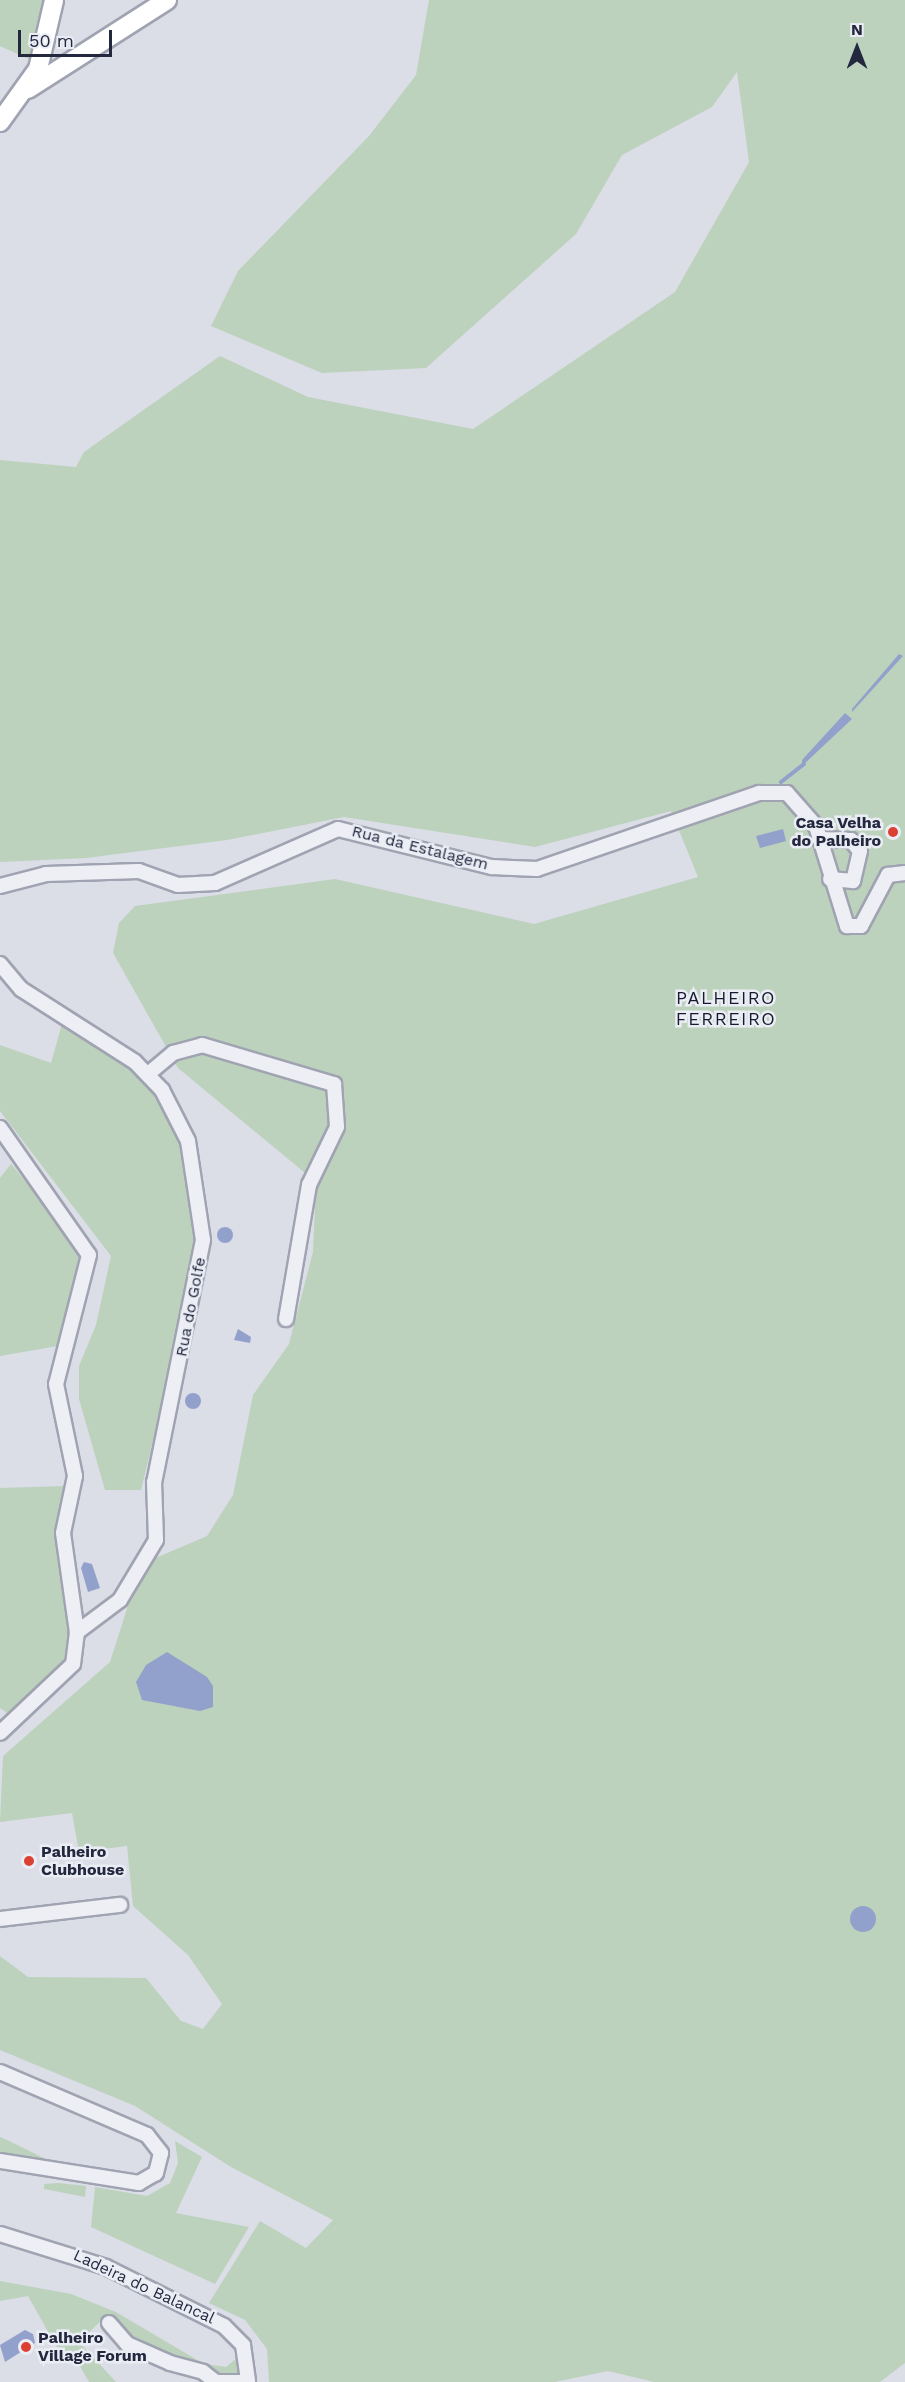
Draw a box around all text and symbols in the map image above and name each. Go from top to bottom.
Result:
scale bar [21,18,116,56]
north arrow [827,18,887,78]
text: N [851,20,863,39]
text: 50 m [29,30,74,51]
place label: Casa Velha do Palheiro [791,813,881,851]
street label: Rua da Estalagem [349,822,491,874]
marker: Casa Velha do Palheiro [886,825,900,839]
district label: PALHEIRO FERREIRO [676,988,776,1030]
street label: Rua do Golfe [172,1255,210,1359]
place label: Palheiro Clubhouse [41,1842,124,1880]
marker: Palheiro Clubhouse [22,1854,36,1868]
street label: Ladeira do Balancal [70,2246,218,2328]
place label: Palheiro Village Forum [38,2328,147,2366]
marker: Palheiro Village Forum [19,2340,33,2354]

